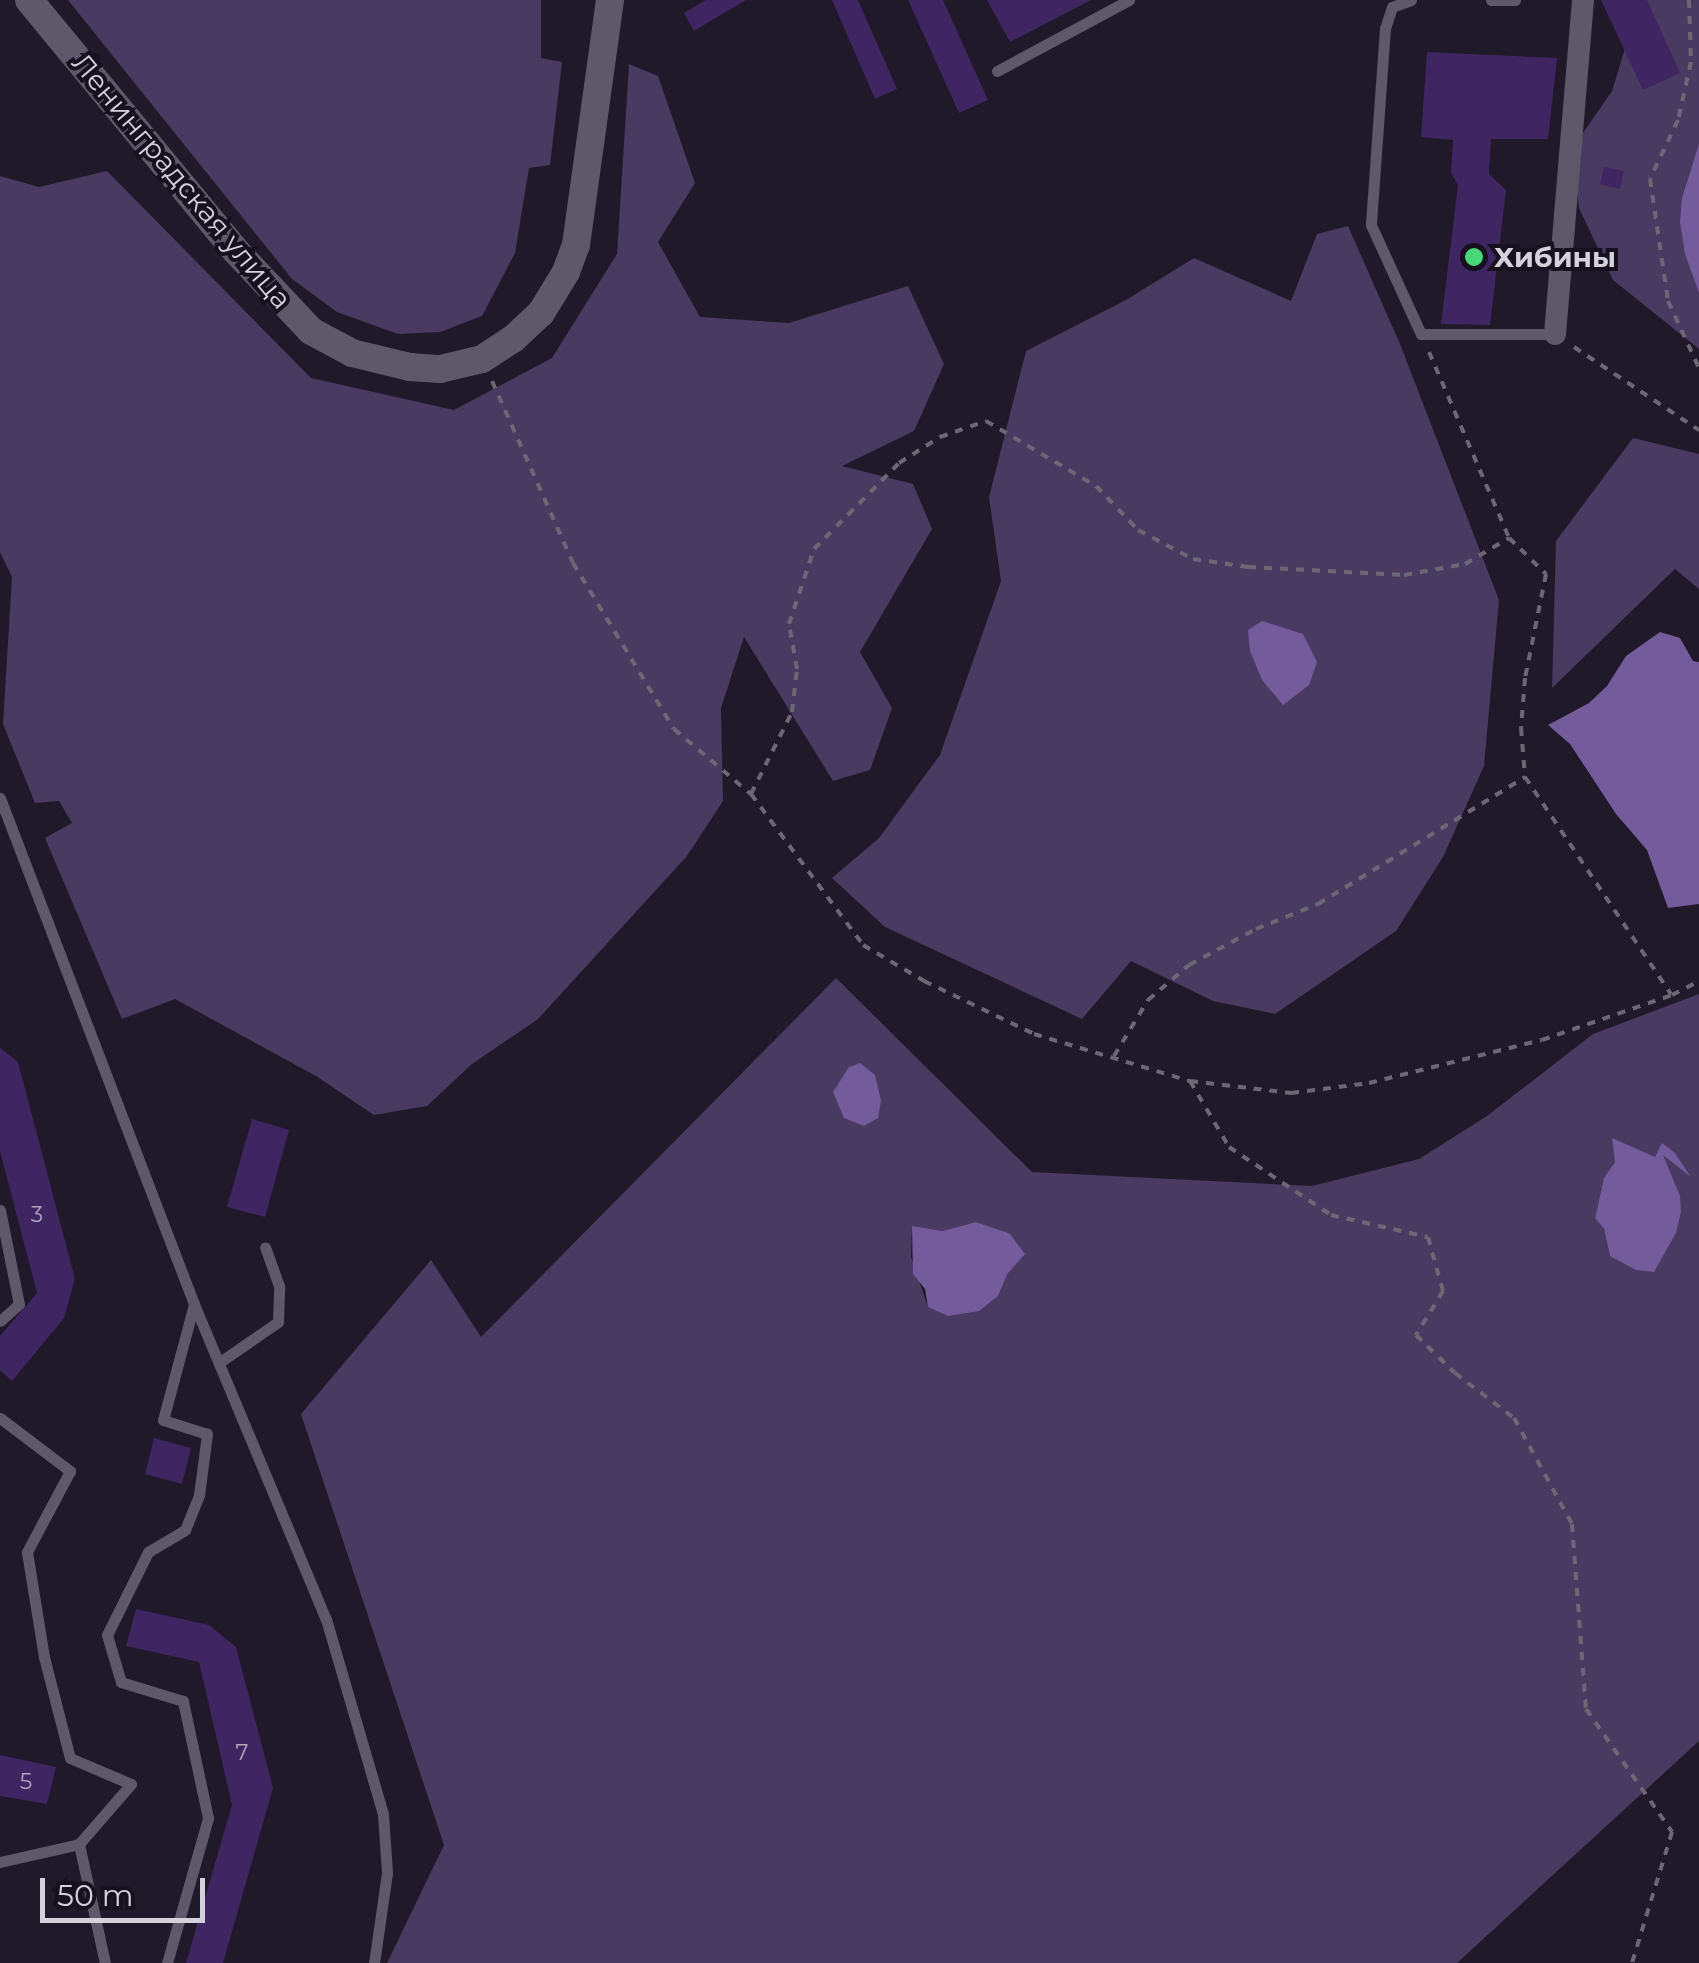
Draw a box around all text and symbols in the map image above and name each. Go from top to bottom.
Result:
street label: Ленинградская улица [65,46,299,316]
place label: Хибины [1494,240,1616,274]
marker: Хибины [1463,246,1485,268]
house number: 3 [31,1202,43,1228]
house number: 7 [236,1740,248,1766]
house number: 5 [20,1769,32,1795]
scale bar [45,1858,210,1920]
text: 50 m [57,1877,134,1914]

